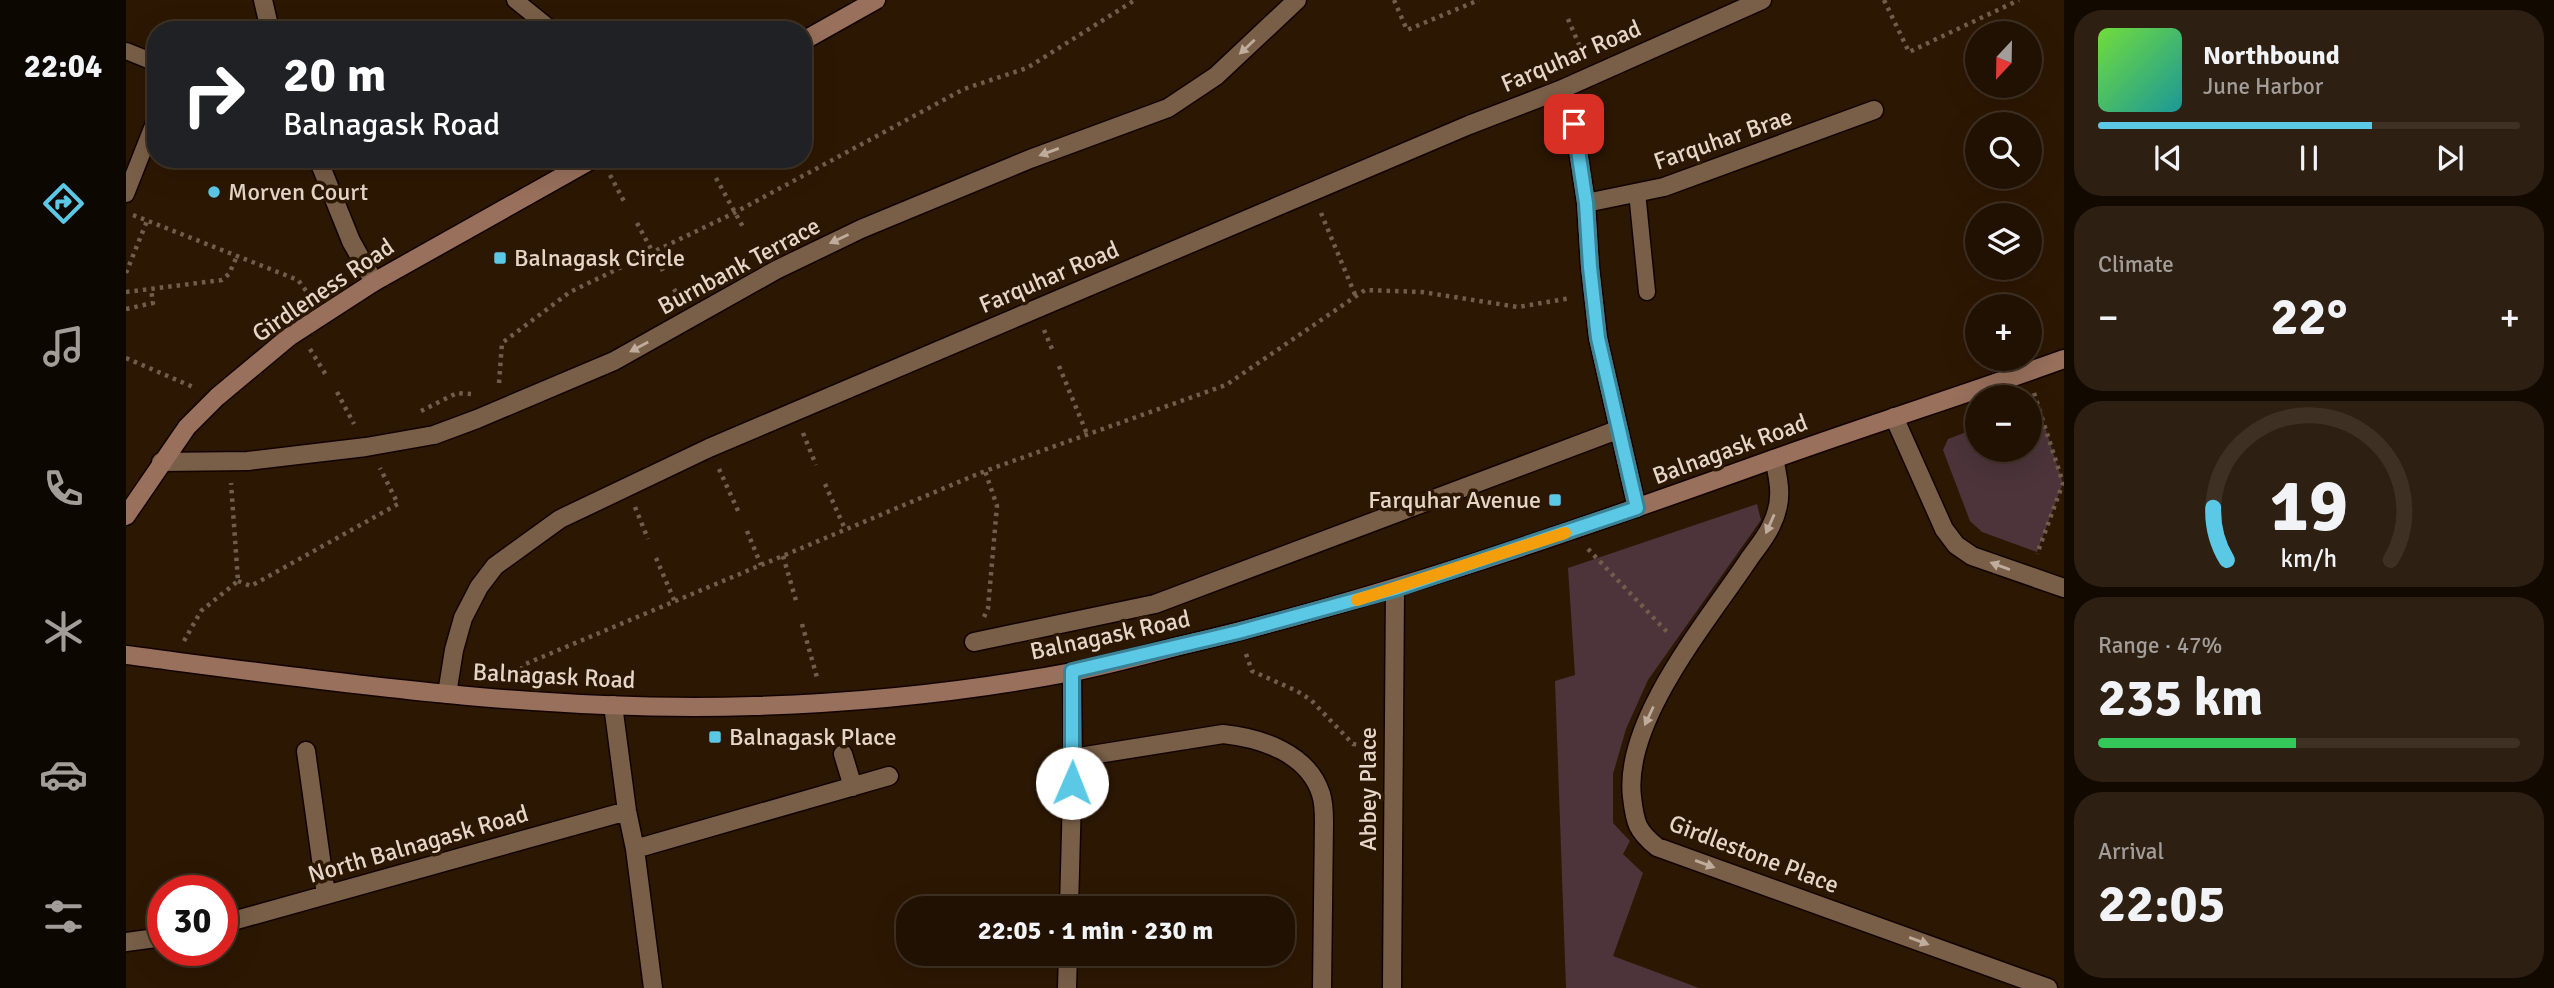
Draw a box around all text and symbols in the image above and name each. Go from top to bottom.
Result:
street label: Farquhar Road [1497,13,1645,99]
north arrow [1965,21,2042,98]
map controls [1965,21,2042,462]
one-way arrow [1239,38,1256,54]
text: Northbound [2203,40,2340,72]
text: 20 m [283,45,386,105]
text: 22:04 [24,47,102,86]
icon: right [168,49,259,140]
text: June Harbor [2203,72,2323,101]
pin [1544,94,1604,154]
street label: Farquhar Brae [1650,101,1796,177]
text: Balnagask Road [283,105,500,144]
icon: arrive [1555,105,1593,143]
button: search [1965,112,2042,189]
icon: previous [2149,139,2187,177]
icon: pause [2290,139,2328,177]
icon: next [2431,139,2469,177]
one-way arrow [1038,147,1059,158]
place label: Morven Court [228,177,368,207]
icon: directions [39,179,88,228]
marker: Morven Court [206,184,222,200]
button: layers [1965,203,2042,280]
street label: Burnbank Terrace [653,211,825,321]
street label: Girdleness Road [246,231,400,349]
one-way arrow [829,233,849,245]
street label: Farquhar Road [975,234,1123,320]
place label: Balnagask Circle [514,243,685,273]
marker: Balnagask Circle [492,250,508,266]
text: Climate [2098,250,2174,279]
text: 22° [2271,285,2347,349]
button: + [1965,294,2042,371]
text: − [2098,294,2119,341]
text: + [2499,294,2520,341]
icon: music [39,322,88,371]
one-way arrow [629,342,649,353]
button: − [1965,385,2042,462]
street label: Balnagask Road [1648,407,1812,491]
text: 19 [2270,462,2348,551]
icon: phone [39,464,88,513]
place label: Farquhar Avenue [1368,485,1541,515]
marker: Farquhar Avenue [1547,492,1563,508]
one-way arrow [1764,514,1776,534]
text: km/h [2281,543,2337,574]
one-way arrow [1989,560,2010,571]
street label: Balnagask Road [1027,603,1193,667]
icon: climate [39,607,88,656]
text: Range · 47% [2098,631,2222,660]
street label: Balnagask Road [472,657,636,695]
text: 235 km [2098,666,2263,730]
one-way arrow [1643,706,1655,726]
place label: Balnagask Place [729,722,897,752]
street label: Abbey Place [1353,727,1383,851]
marker: Balnagask Place [707,729,723,745]
position arrow [1035,746,1109,820]
icon: car [39,750,88,799]
street label: North Balnagask Road [304,798,532,890]
street label: Girdlestone Place [1665,808,1843,900]
text: Arrival [2098,837,2164,866]
one-way arrow [1694,859,1715,870]
text: 22:05 [2098,872,2226,936]
speed limit sign: 30 [147,875,238,966]
icon: filters [39,892,88,941]
text: 22:05 · 1 min · 230 m [978,915,1213,947]
one-way arrow [1908,936,1929,947]

